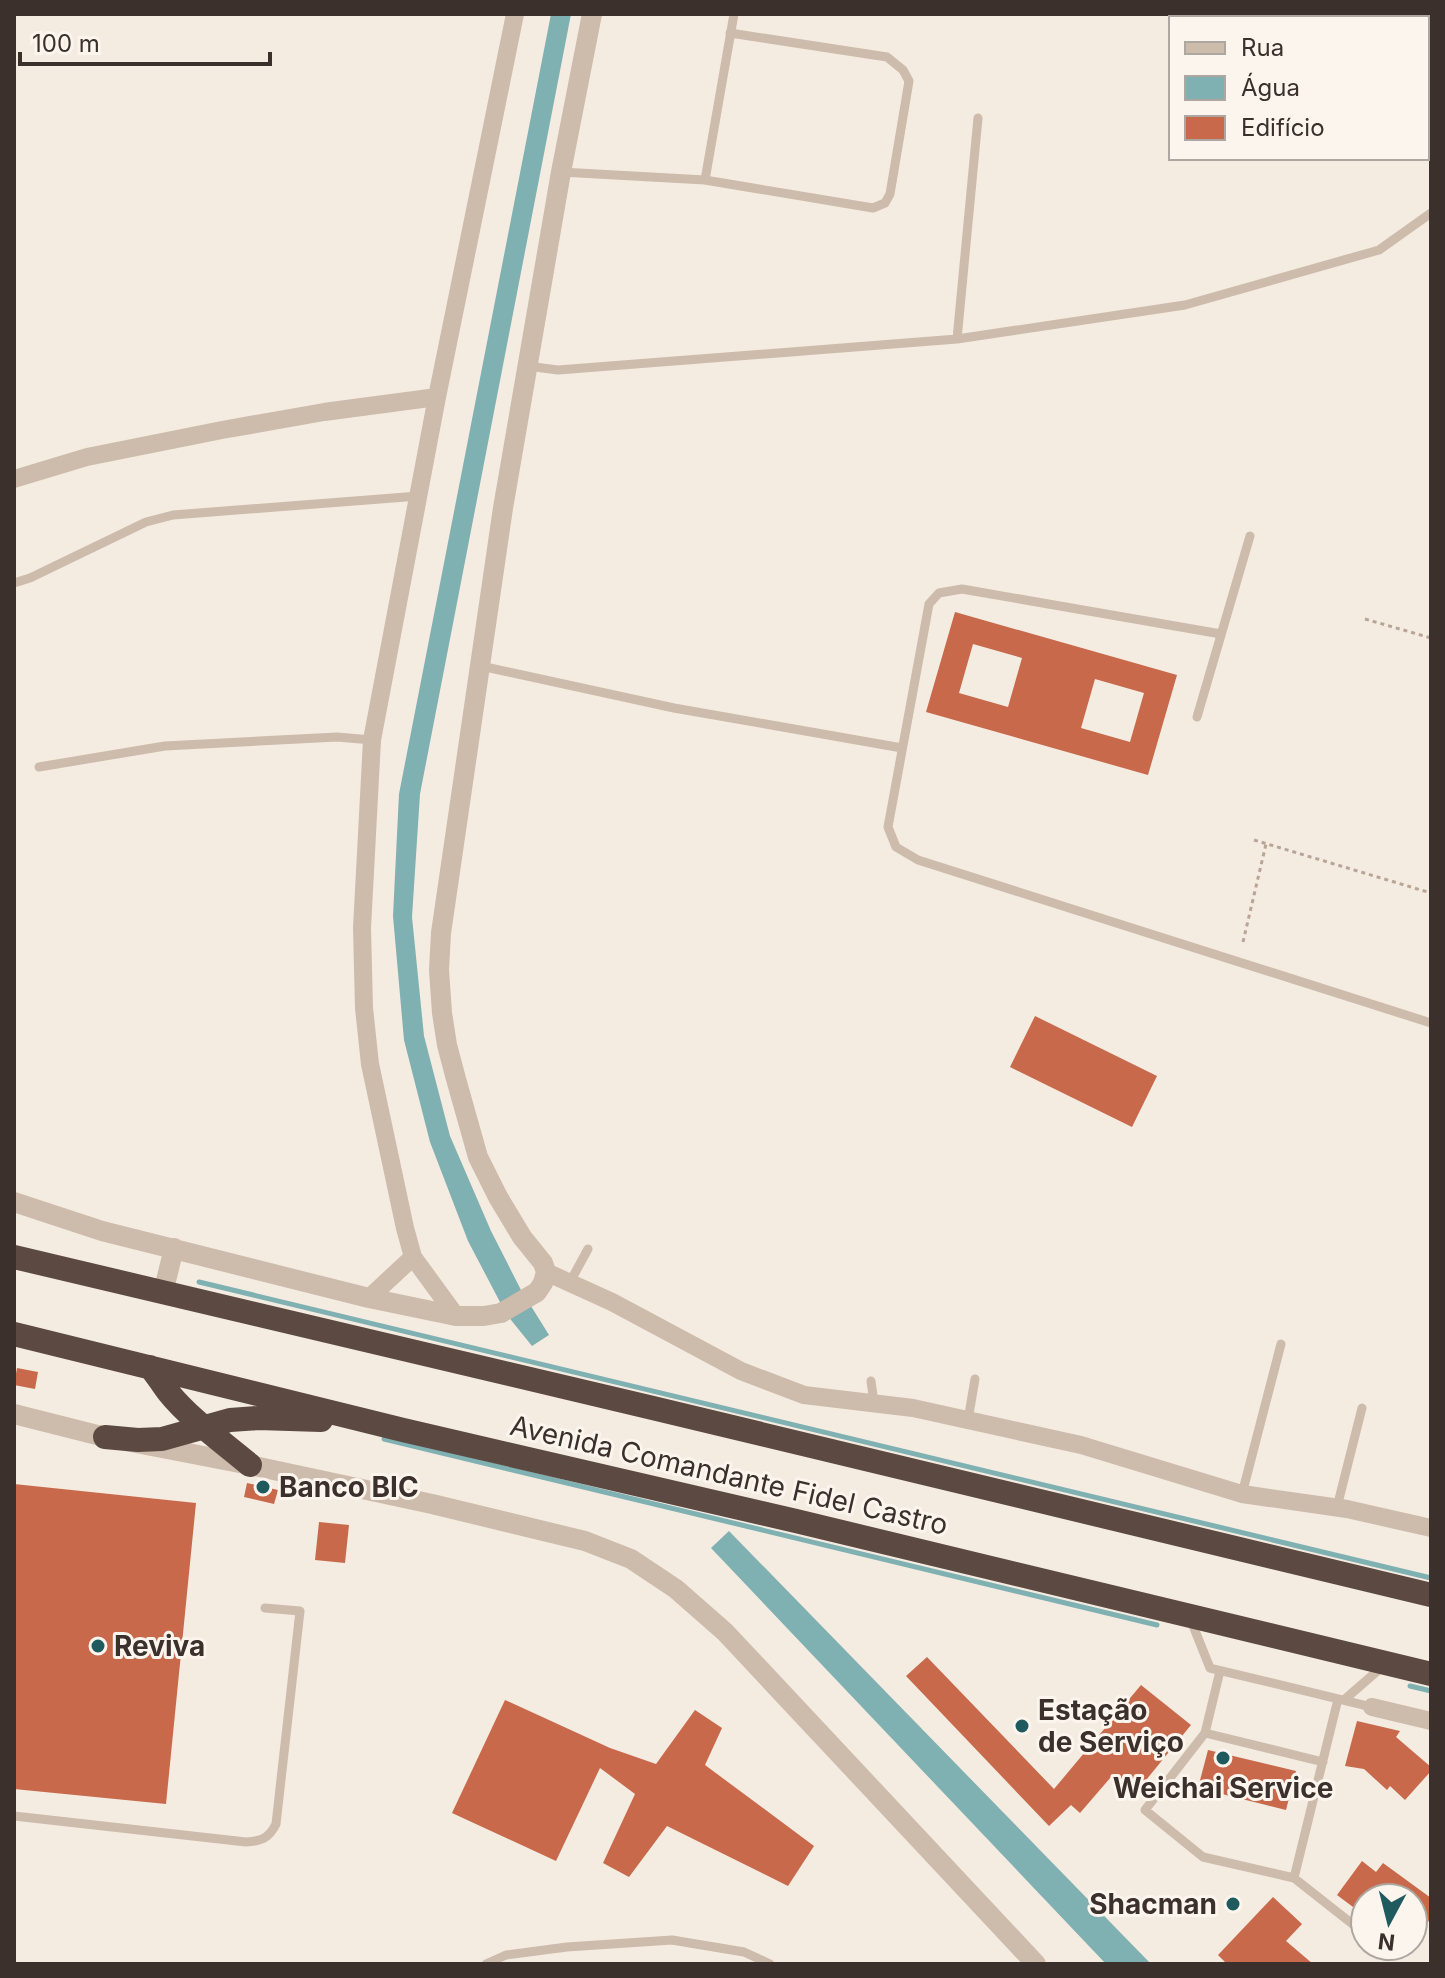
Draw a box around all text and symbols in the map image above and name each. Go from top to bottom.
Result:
scale bar [20,16,270,66]
legend [1169,16,1429,160]
text: 100 m [32,29,100,58]
text: Rua [1241,33,1284,62]
text: Água [1241,72,1300,102]
text: Edifício [1241,113,1325,142]
street label: Avenida Comandante Fidel Castro [507,1408,951,1542]
place label: Banco BIC [279,1470,419,1504]
marker: Banco BIC [254,1478,272,1496]
place label: Reviva [114,1629,205,1663]
marker: Reviva [89,1637,107,1655]
place label: Estação de Serviço [1038,1693,1184,1759]
marker: Estação de Serviço [1013,1717,1031,1735]
marker: Weichai Service [1214,1749,1232,1767]
place label: Weichai Service [1113,1771,1333,1805]
north arrow [1349,1882,1429,1962]
place label: Shacman [1089,1887,1217,1921]
marker: Shacman [1224,1895,1242,1913]
text: N [1377,1928,1396,1956]

